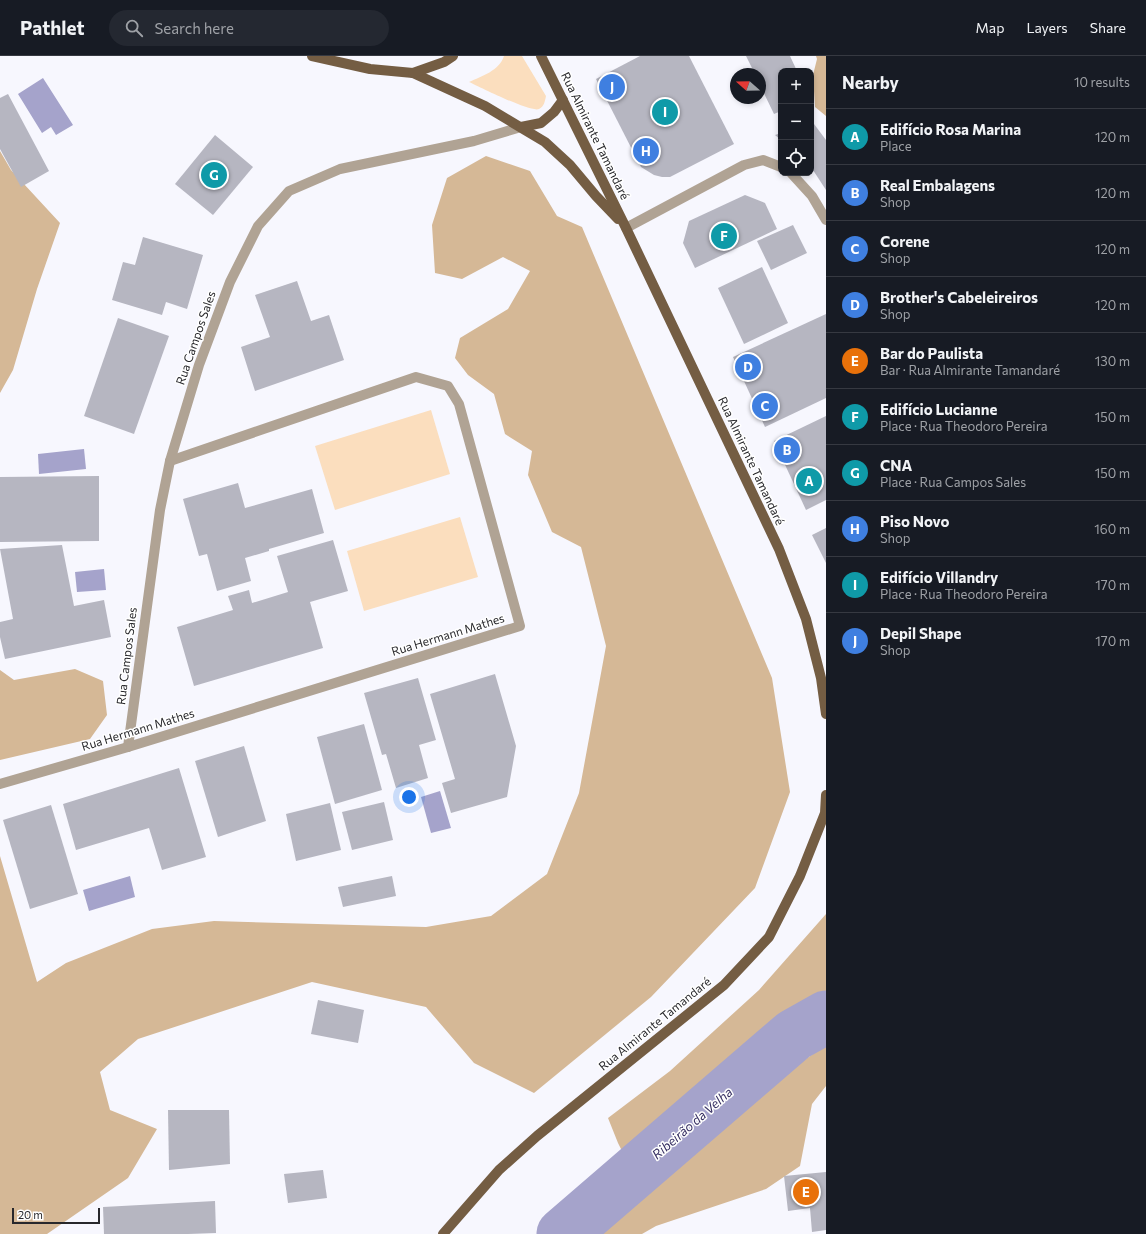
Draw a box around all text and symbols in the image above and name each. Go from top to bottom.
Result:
search box [109,10,389,46]
text: Pathlet [20,16,85,39]
icon: search [123,17,145,39]
text: Search here [155,19,234,37]
text: Map [976,19,1004,36]
text: Layers [1026,19,1068,36]
text: Share [1090,19,1126,36]
north arrow [730,68,766,104]
map controls [778,68,814,176]
button: + [778,68,814,104]
street label: Rua Almirante Tamandaré [559,70,633,202]
pin: J [599,72,625,102]
text: Nearby [842,72,899,93]
text: 10 results [1074,74,1130,90]
pin: I [652,97,678,127]
button: − [778,104,814,140]
text: Edifício Rosa Marina [880,120,1021,138]
text: A [850,129,860,145]
text: 120 m [1095,129,1130,145]
pin: H [633,136,659,166]
text: Place [880,138,912,154]
button: locate [778,140,814,176]
pin: G [201,160,227,190]
text: Real Embalagens [880,176,995,194]
text: B [851,185,859,201]
text: 120 m [1095,185,1130,201]
text: Shop [880,194,911,210]
pin: F [711,221,737,251]
text: Corene [880,232,930,250]
text: C [851,241,859,257]
text: 120 m [1095,241,1130,257]
text: Shop [880,250,911,266]
text: Brother's Cabeleireiros [880,288,1038,306]
street label: Rua Campos Sales [172,289,218,386]
text: D [850,297,860,313]
text: 120 m [1095,297,1130,313]
text: Shop [880,306,911,322]
text: Bar do Paulista [880,344,983,362]
pin: D [735,352,761,382]
text: E [851,353,859,369]
text: 130 m [1095,353,1130,369]
text: Bar · Rua Almirante Tamandaré [880,362,1060,378]
pin: C [752,391,778,421]
street label: Rua Almirante Tamandaré [716,394,788,527]
text: Edifício Lucianne [880,400,997,418]
text: F [851,409,859,425]
text: 150 m [1095,409,1130,425]
text: Place · Rua Theodoro Pereira [880,418,1048,434]
pin: B [774,435,800,465]
text: CNA [880,456,912,474]
text: G [850,465,860,481]
text: 150 m [1095,465,1130,481]
pin: A [796,466,822,496]
text: Place · Rua Campos Sales [880,474,1026,490]
text: Piso Novo [880,512,949,530]
text: H [850,521,860,537]
text: 160 m [1094,521,1130,537]
text: Shop [880,530,911,546]
text: Edifício Villandry [880,568,998,586]
text: I [853,577,857,593]
text: 170 m [1095,577,1130,593]
text: Place · Rua Theodoro Pereira [880,586,1048,602]
street label: Rua Campos Sales [113,606,139,706]
street label: Rua Hermann Mathes [390,610,506,658]
text: Depil Shape [880,624,961,642]
text: J [853,633,857,649]
text: 170 m [1095,633,1130,649]
text: Shop [880,642,911,658]
street label: Rua Hermann Mathes [80,705,196,753]
your location [399,787,419,807]
street label: Rua Almirante Tamandaré [596,974,713,1073]
water label: Ribeirão da Velha [649,1084,736,1162]
pin: E [793,1177,819,1207]
scale bar [12,1206,100,1225]
text: 20 m [18,1208,43,1221]

